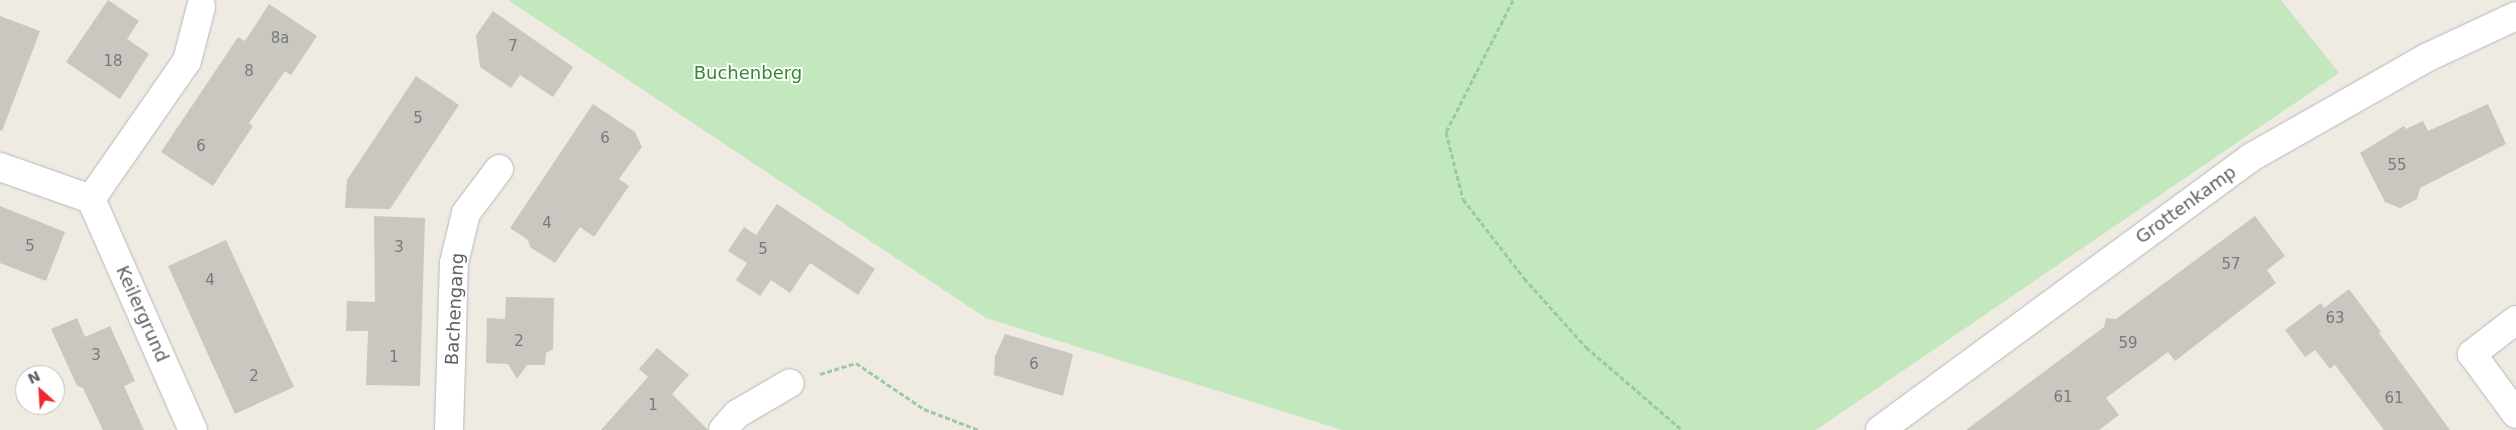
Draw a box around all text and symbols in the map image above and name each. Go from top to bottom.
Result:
house number: 8a [271,30,289,48]
house number: 7 [508,38,518,56]
house number: 18 [103,53,123,71]
park label: Buchenberg [694,62,802,84]
house number: 8 [244,63,254,81]
house number: 5 [413,110,423,128]
house number: 6 [600,130,610,148]
house number: 6 [196,138,206,156]
house number: 55 [2387,157,2407,175]
street label: Grottenkamp [2132,161,2240,249]
house number: 4 [542,215,552,233]
house number: 5 [25,238,35,256]
house number: 3 [394,239,404,257]
house number: 5 [758,241,768,259]
street label: Bachengang [441,252,469,366]
house number: 57 [2221,256,2241,274]
street label: Keilergrund [111,262,173,366]
house number: 4 [205,272,215,290]
house number: 63 [2325,310,2345,328]
house number: 2 [514,333,524,351]
house number: 59 [2118,335,2138,353]
house number: 3 [91,347,101,365]
house number: 1 [389,349,399,367]
house number: 6 [1029,356,1039,374]
north arrow [15,365,65,415]
text: N [25,368,43,387]
house number: 2 [249,368,259,386]
house number: 61 [2053,389,2073,407]
house number: 61 [2384,390,2404,408]
house number: 1 [648,397,658,415]

